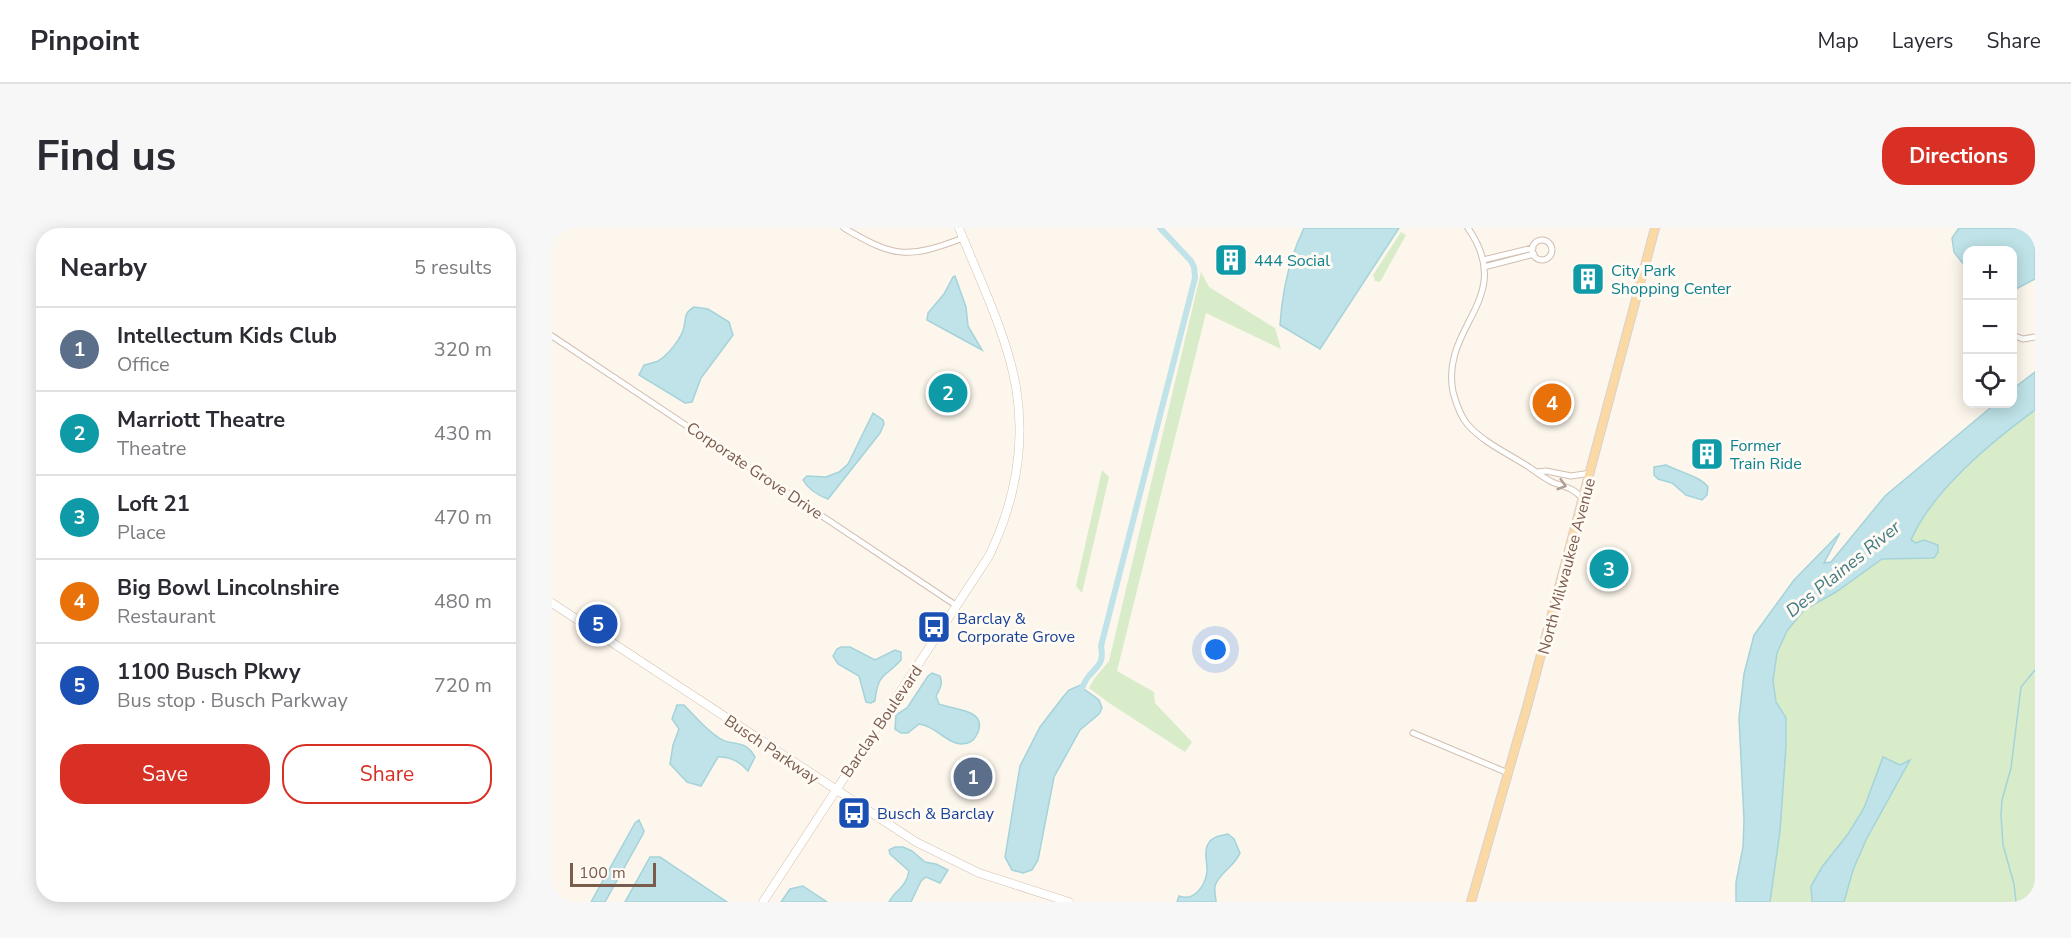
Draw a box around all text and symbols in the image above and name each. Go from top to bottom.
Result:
text: Pinpoint [30,22,139,60]
text: Map [1817,27,1859,55]
text: Layers [1892,27,1953,55]
text: Share [1986,27,2041,55]
button: Directions [1882,127,2035,185]
text: Find us [36,128,176,185]
building icon: 444 Social [1213,242,1249,278]
map controls [1963,246,2017,408]
button: + [1963,246,2017,300]
text: Nearby [60,250,147,285]
place label: 444 Social [1254,250,1330,272]
text: 5 results [414,254,492,281]
place label: City Park Shopping Center [1611,260,1732,300]
building icon: City Park Shopping Center [1570,261,1606,297]
button: − [1963,300,2017,354]
text: Intellectum Kids Club [117,321,337,351]
text: 1 [74,336,86,363]
text: 320 m [434,336,492,363]
text: Office [117,351,170,378]
button: locate [1963,354,2017,408]
pin: 2 [928,370,968,416]
pin: 4 [1532,380,1572,426]
text: Marriott Theatre [117,405,285,435]
street label: Corporate Grove Drive [682,417,827,525]
text: 2 [74,420,86,447]
text: 430 m [434,420,492,447]
text: Theatre [117,435,186,462]
place label: Former Train Ride [1730,435,1802,475]
building icon: Former Train Ride [1689,436,1725,472]
street label: North Milwaukee Avenue [1533,476,1601,657]
one-way arrow [1556,478,1567,490]
text: Loft 21 [117,489,190,519]
text: 3 [74,504,86,531]
text: 470 m [434,504,492,531]
water label: Des Plaines River [1781,515,1906,623]
text: Place [117,519,166,546]
pin: 3 [1590,546,1628,592]
text: Big Bowl Lincolnshire [117,573,339,603]
text: 4 [74,588,86,615]
text: 480 m [434,588,492,615]
pin: 5 [578,602,618,646]
text: Restaurant [117,603,215,630]
place label: Barclay & Corporate Grove [957,608,1075,648]
bus stop icon: Barclay & Corporate Grove [916,609,952,645]
your location [1201,635,1230,664]
text: 1100 Busch Pkwy [117,657,301,687]
street label: Barclay Boulevard [836,661,928,782]
text: 5 [74,672,86,699]
text: 720 m [434,672,492,699]
text: Bus stop · Busch Parkway [117,687,348,714]
street label: Busch Parkway [720,710,824,790]
button: Save [60,744,270,804]
button: Share [282,744,492,804]
pin: 1 [954,754,992,800]
bus stop icon: Busch & Barclay [836,795,872,831]
place label: Busch & Barclay [877,803,995,825]
scale bar [570,860,656,888]
text: 100 m [579,862,626,884]

